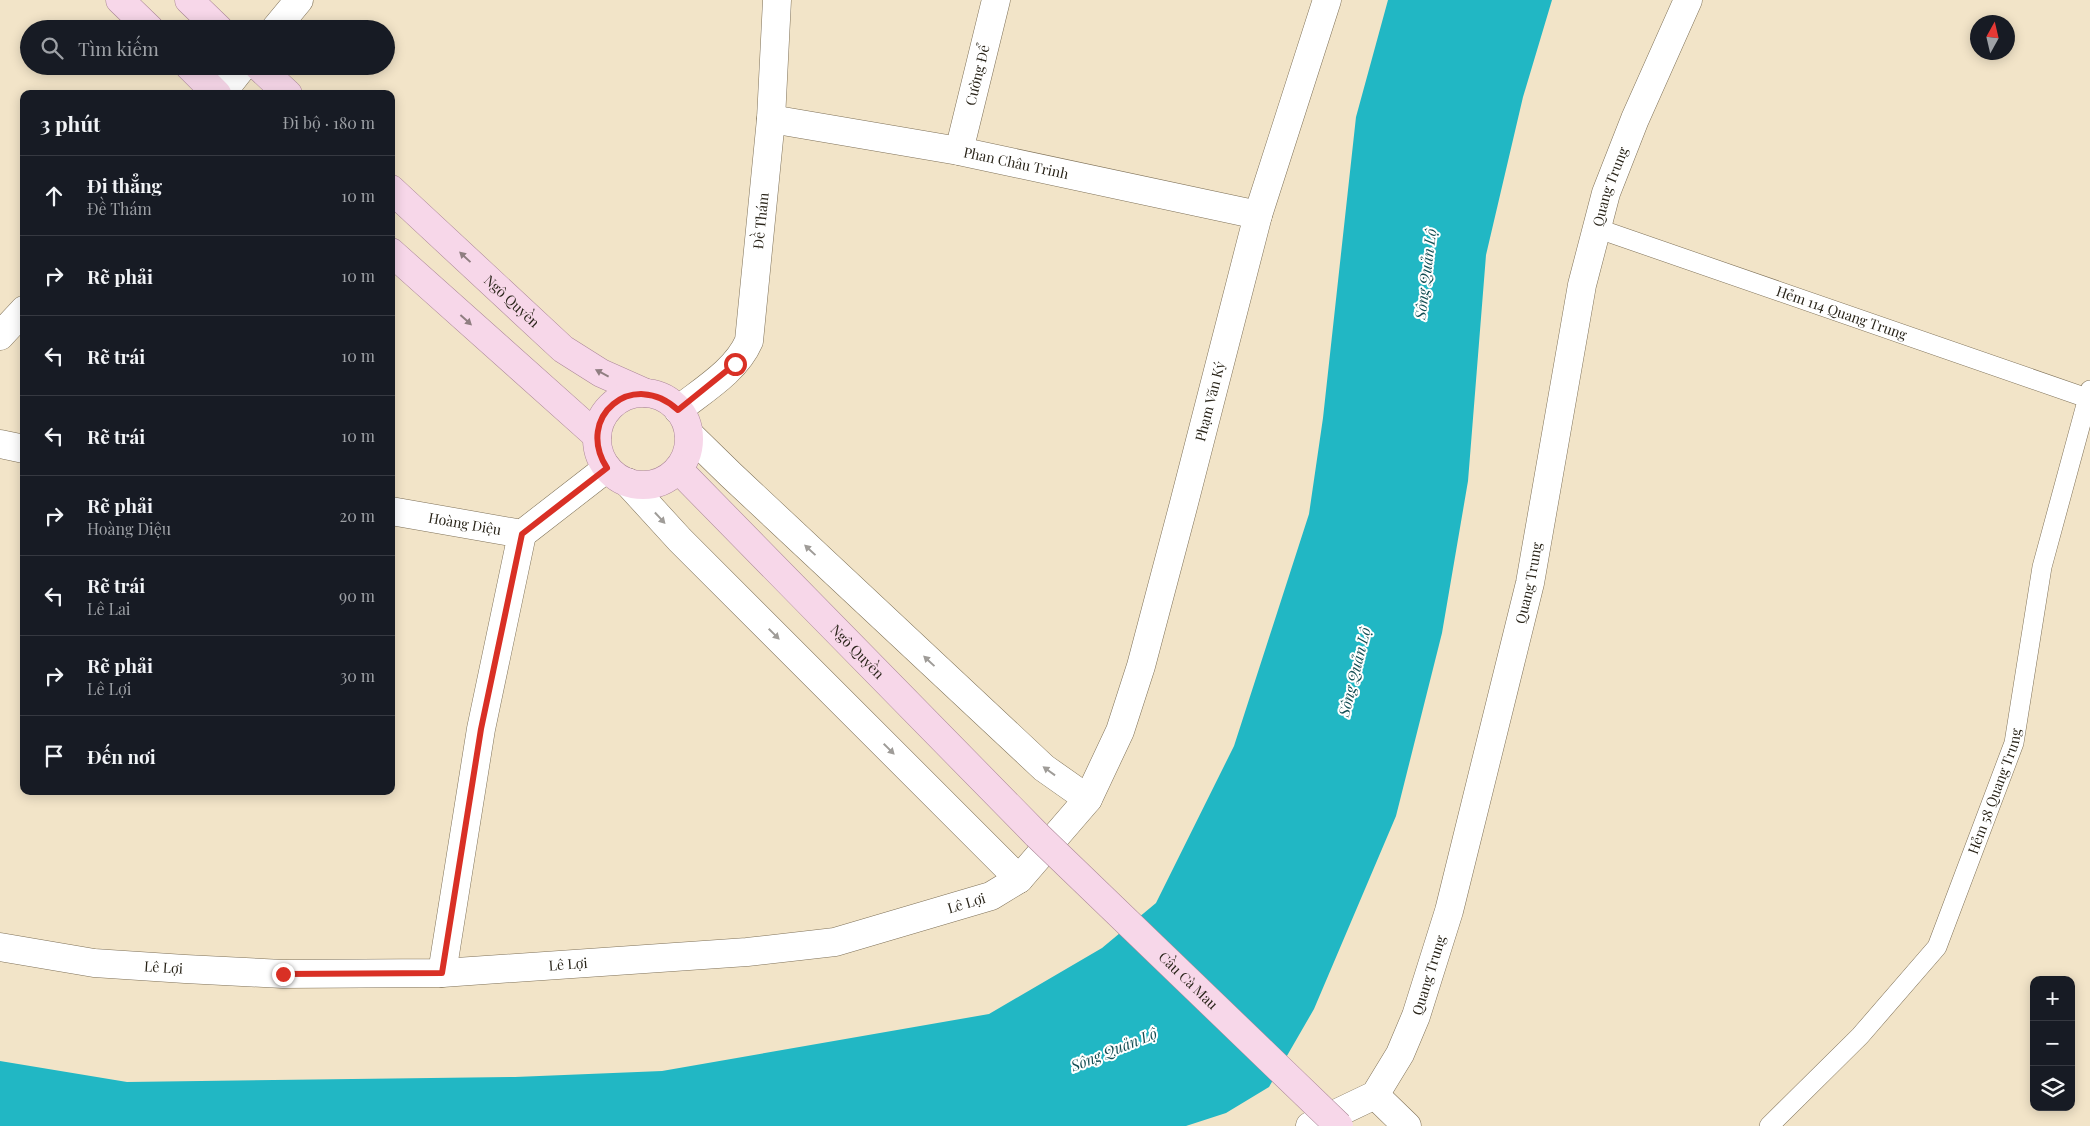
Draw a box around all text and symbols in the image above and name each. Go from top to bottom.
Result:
north arrow [1970,15,2015,60]
search box [20,20,395,75]
icon: search [38,34,66,62]
text: Tìm kiếm [78,35,159,61]
street label: Cường Để [960,41,994,107]
text: 3 phút [40,109,101,137]
text: Đi bộ · 180 m [283,112,375,133]
street label: Phan Châu Trinh [962,142,1071,183]
street label: Quang Trung [1588,143,1632,228]
text: Đi thẳng [87,172,162,198]
icon: ahead [40,182,68,210]
text: 10 m [341,185,375,206]
street label: Đề Thám [747,191,773,250]
text: Đề Thám [87,198,152,219]
water label: Sông Quản Lộ [1409,227,1441,322]
one-way arrow [459,251,471,263]
icon: right [40,262,68,290]
text: Rẽ phải [87,263,153,289]
text: 10 m [341,265,375,286]
street label: Ngô Quyền [480,271,544,332]
street label: Hẻm 114 Quang Trung [1774,281,1910,344]
one-way arrow [460,314,472,326]
icon: left [40,342,68,370]
text: Rẽ trái [87,343,145,369]
text: 10 m [341,345,375,366]
route start [724,353,747,376]
street label: Phạm Văn Ký [1190,359,1229,443]
one-way arrow [595,369,609,377]
icon: left [40,422,68,450]
text: Rẽ trái [87,423,145,449]
text: 10 m [341,425,375,446]
text: Rẽ phải [87,492,153,518]
icon: right [40,502,68,530]
text: 20 m [340,505,375,526]
street label: Hoàng Diệu [427,508,503,539]
one-way arrow [654,512,666,524]
text: Hoàng Diệu [87,518,171,539]
street label: Quang Trung [1510,540,1546,626]
one-way arrow [805,544,817,556]
text: Rẽ trái [87,572,145,598]
icon: left [40,582,68,610]
text: 90 m [339,585,375,606]
text: Lê Lai [87,598,131,619]
street label: Ngô Quyền [827,620,889,683]
water label: Sông Quản Lộ [1333,624,1375,720]
one-way arrow [768,628,780,640]
text: Rẽ phải [87,652,153,678]
one-way arrow [924,655,936,667]
icon: right [40,662,68,690]
text: 30 m [340,665,375,686]
text: Lê Lợi [87,678,131,699]
street label: Hẻm 58 Quang Trung [1963,726,2025,857]
icon: arrive [40,742,68,770]
text: Đến nơi [87,743,156,769]
one-way arrow [883,743,895,755]
one-way arrow [1042,766,1056,776]
street label: Lê Lợi [945,888,988,917]
street label: Quang Trung [1407,932,1450,1018]
street label: Cầu Cà Mau [1155,947,1222,1013]
street label: Lê Lợi [548,953,588,975]
street label: Lê Lợi [144,956,184,978]
route end [272,963,295,986]
map controls [2030,976,2075,1111]
button: + [2030,976,2075,1021]
button: − [2030,1021,2075,1066]
water label: Sông Quản Lộ [1067,1022,1160,1076]
button: layers [2030,1066,2075,1111]

